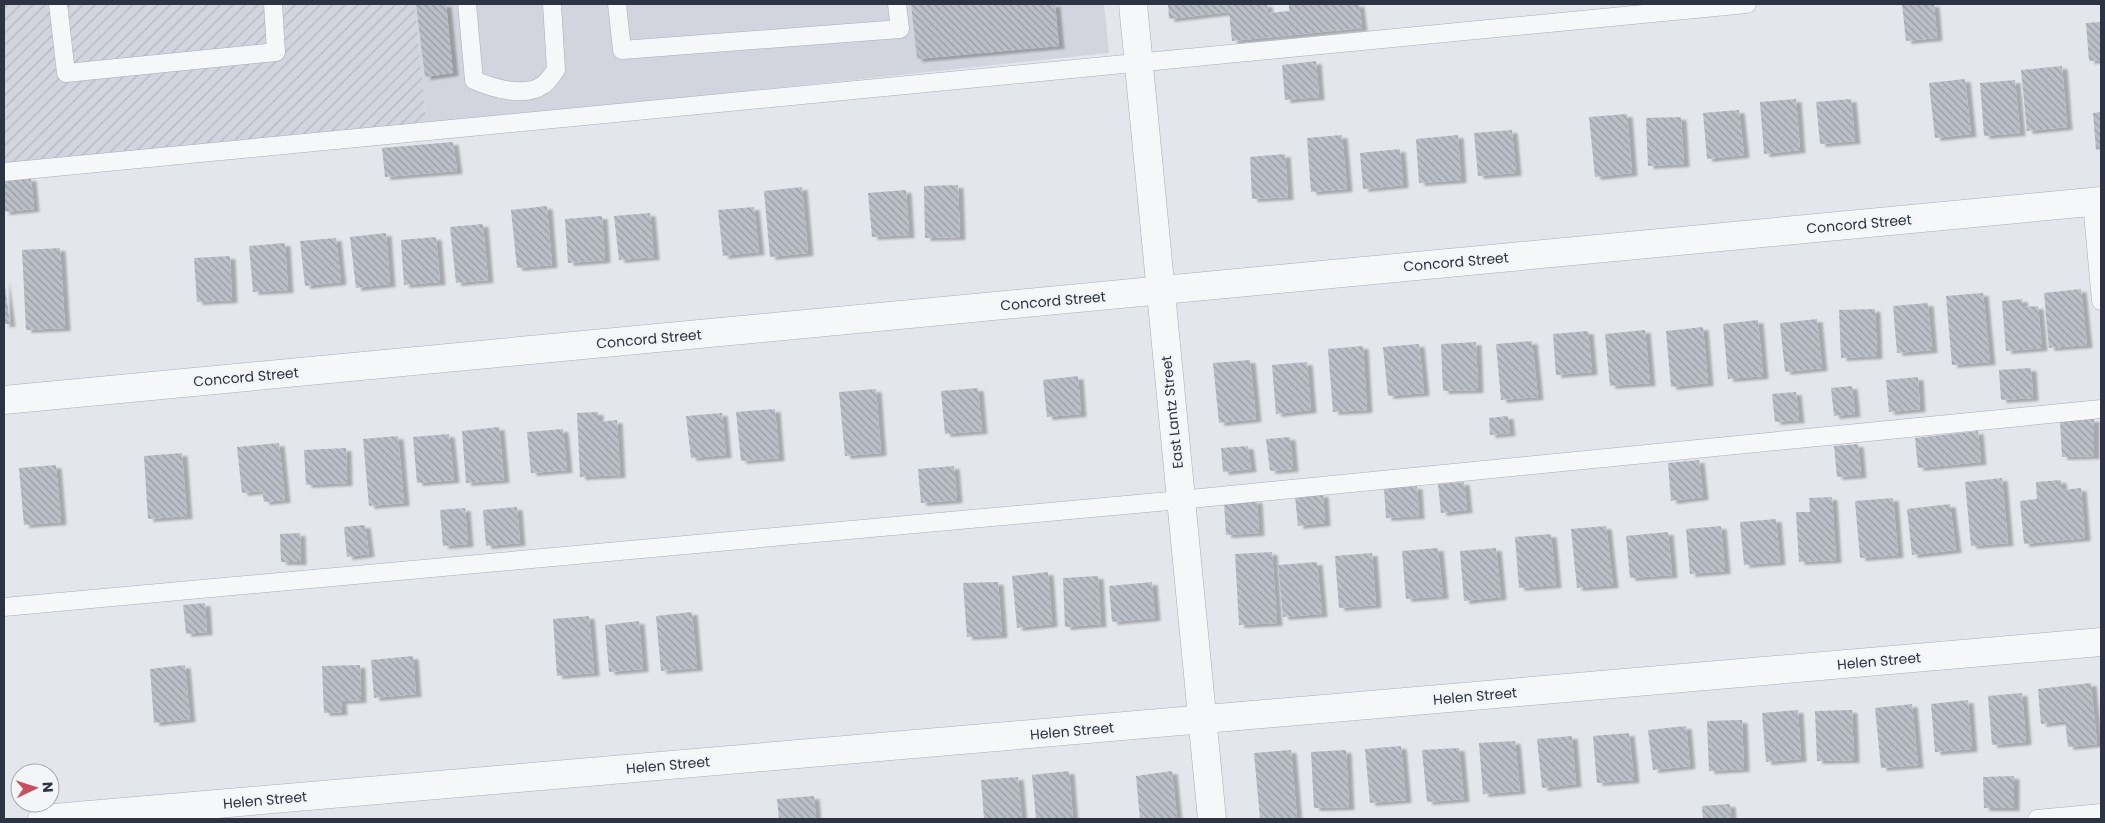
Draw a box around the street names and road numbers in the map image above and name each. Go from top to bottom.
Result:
street label: Concord Street [1806,209,1912,239]
street label: Concord Street [1403,247,1509,277]
street label: Concord Street [1000,286,1106,316]
street label: Concord Street [596,324,702,354]
street label: East Lantz Street [1156,355,1188,469]
street label: Concord Street [193,362,299,392]
street label: Helen Street [1836,647,1922,675]
street label: Helen Street [1432,682,1518,710]
street label: Helen Street [1029,717,1115,745]
street label: Helen Street [625,751,711,779]
street label: Helen Street [222,786,308,814]

